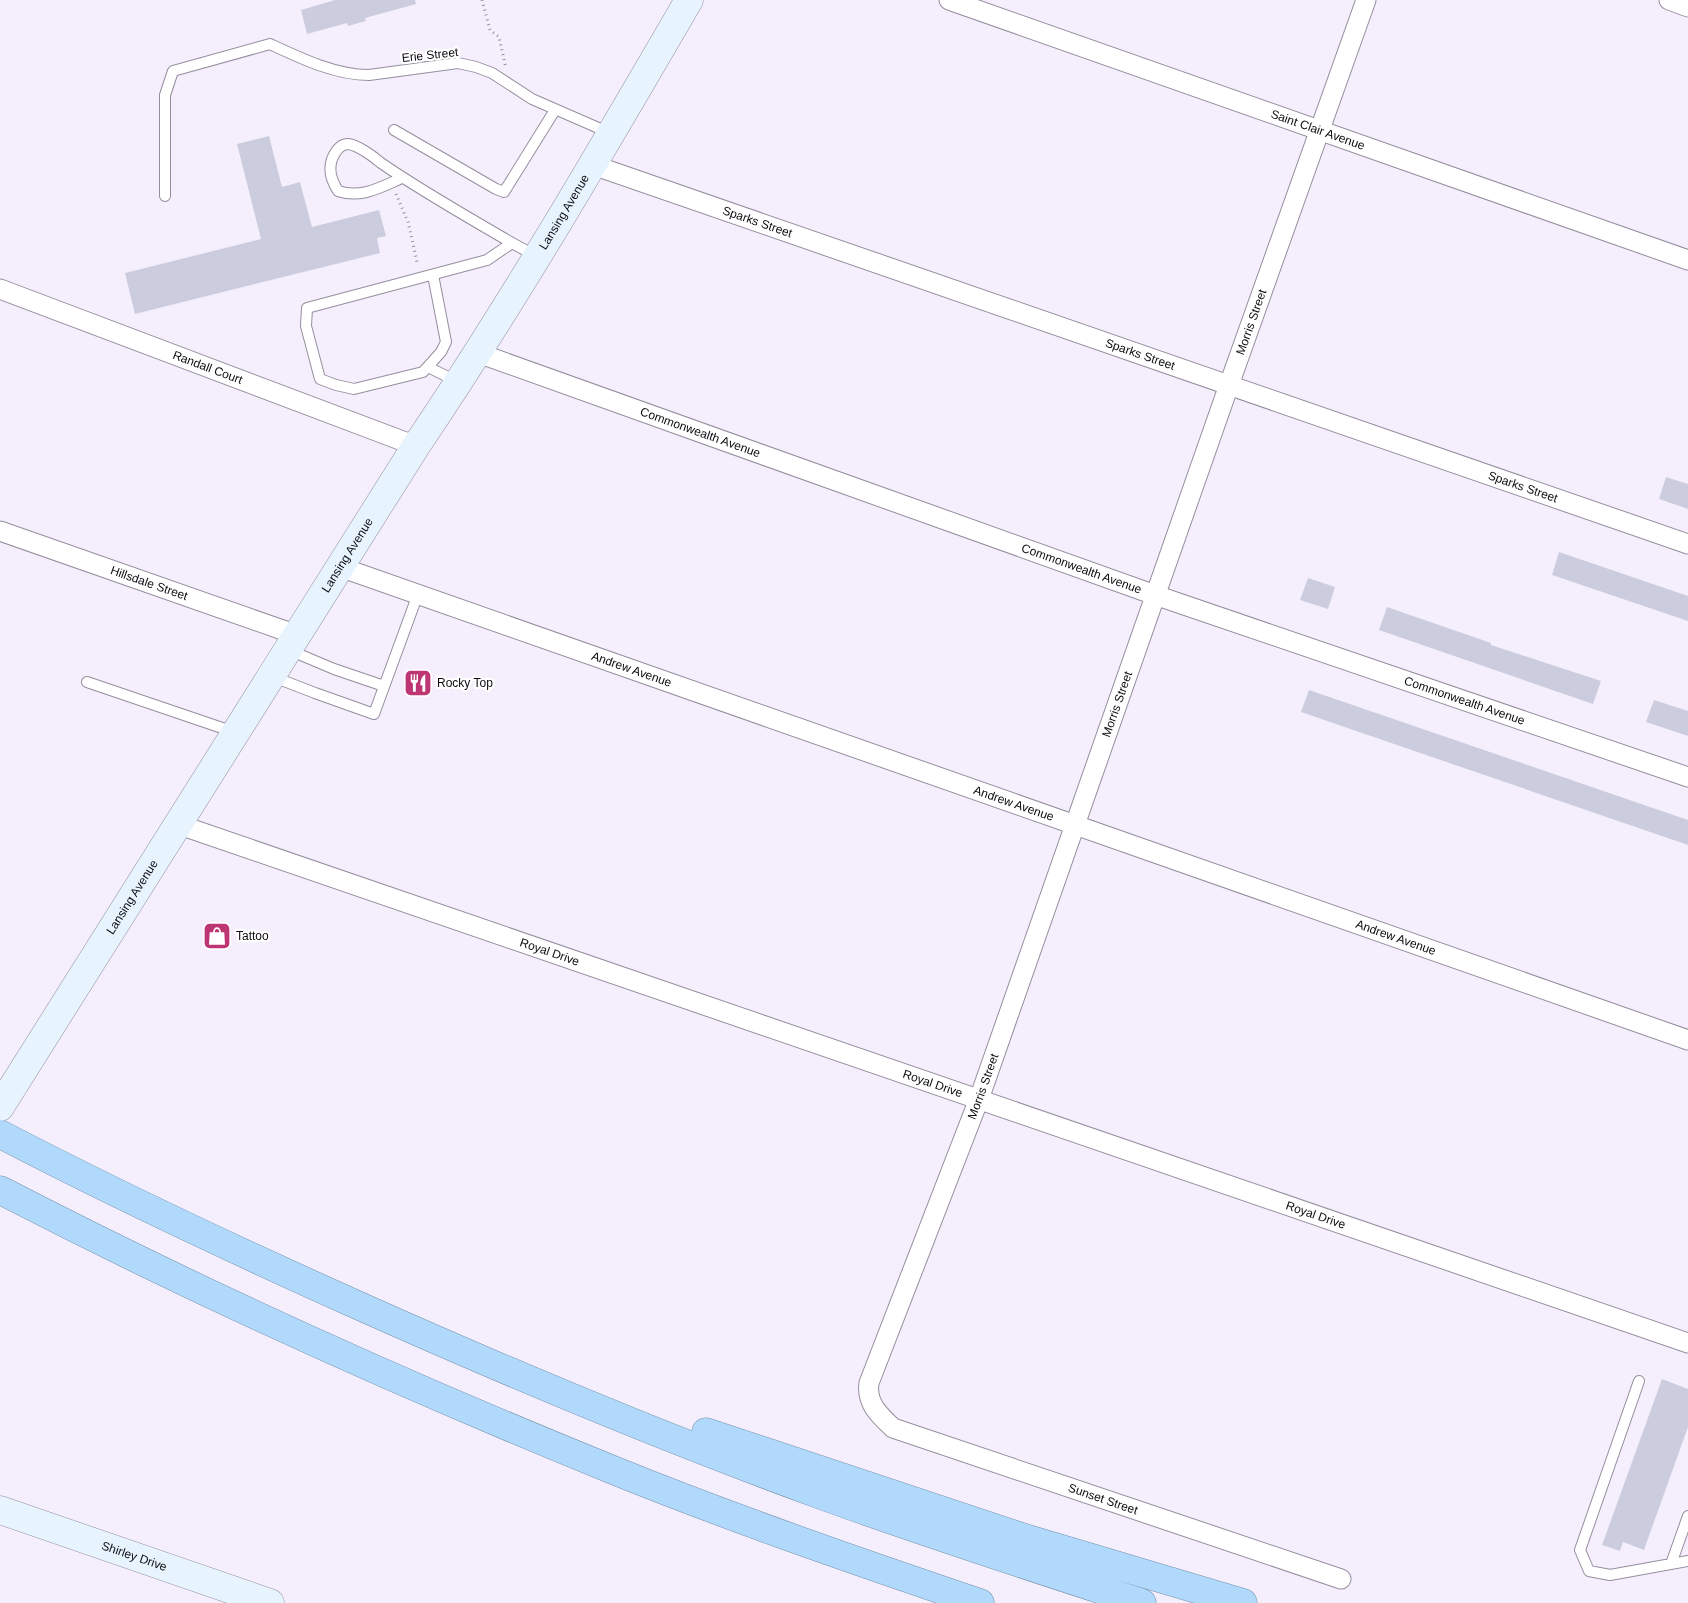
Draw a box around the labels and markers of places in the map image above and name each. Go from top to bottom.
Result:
restaurant icon: Rocky Top [403,668,433,698]
place label: Rocky Top [437,676,493,690]
shop icon: Tattoo [202,921,232,951]
place label: Tattoo [236,929,269,943]

